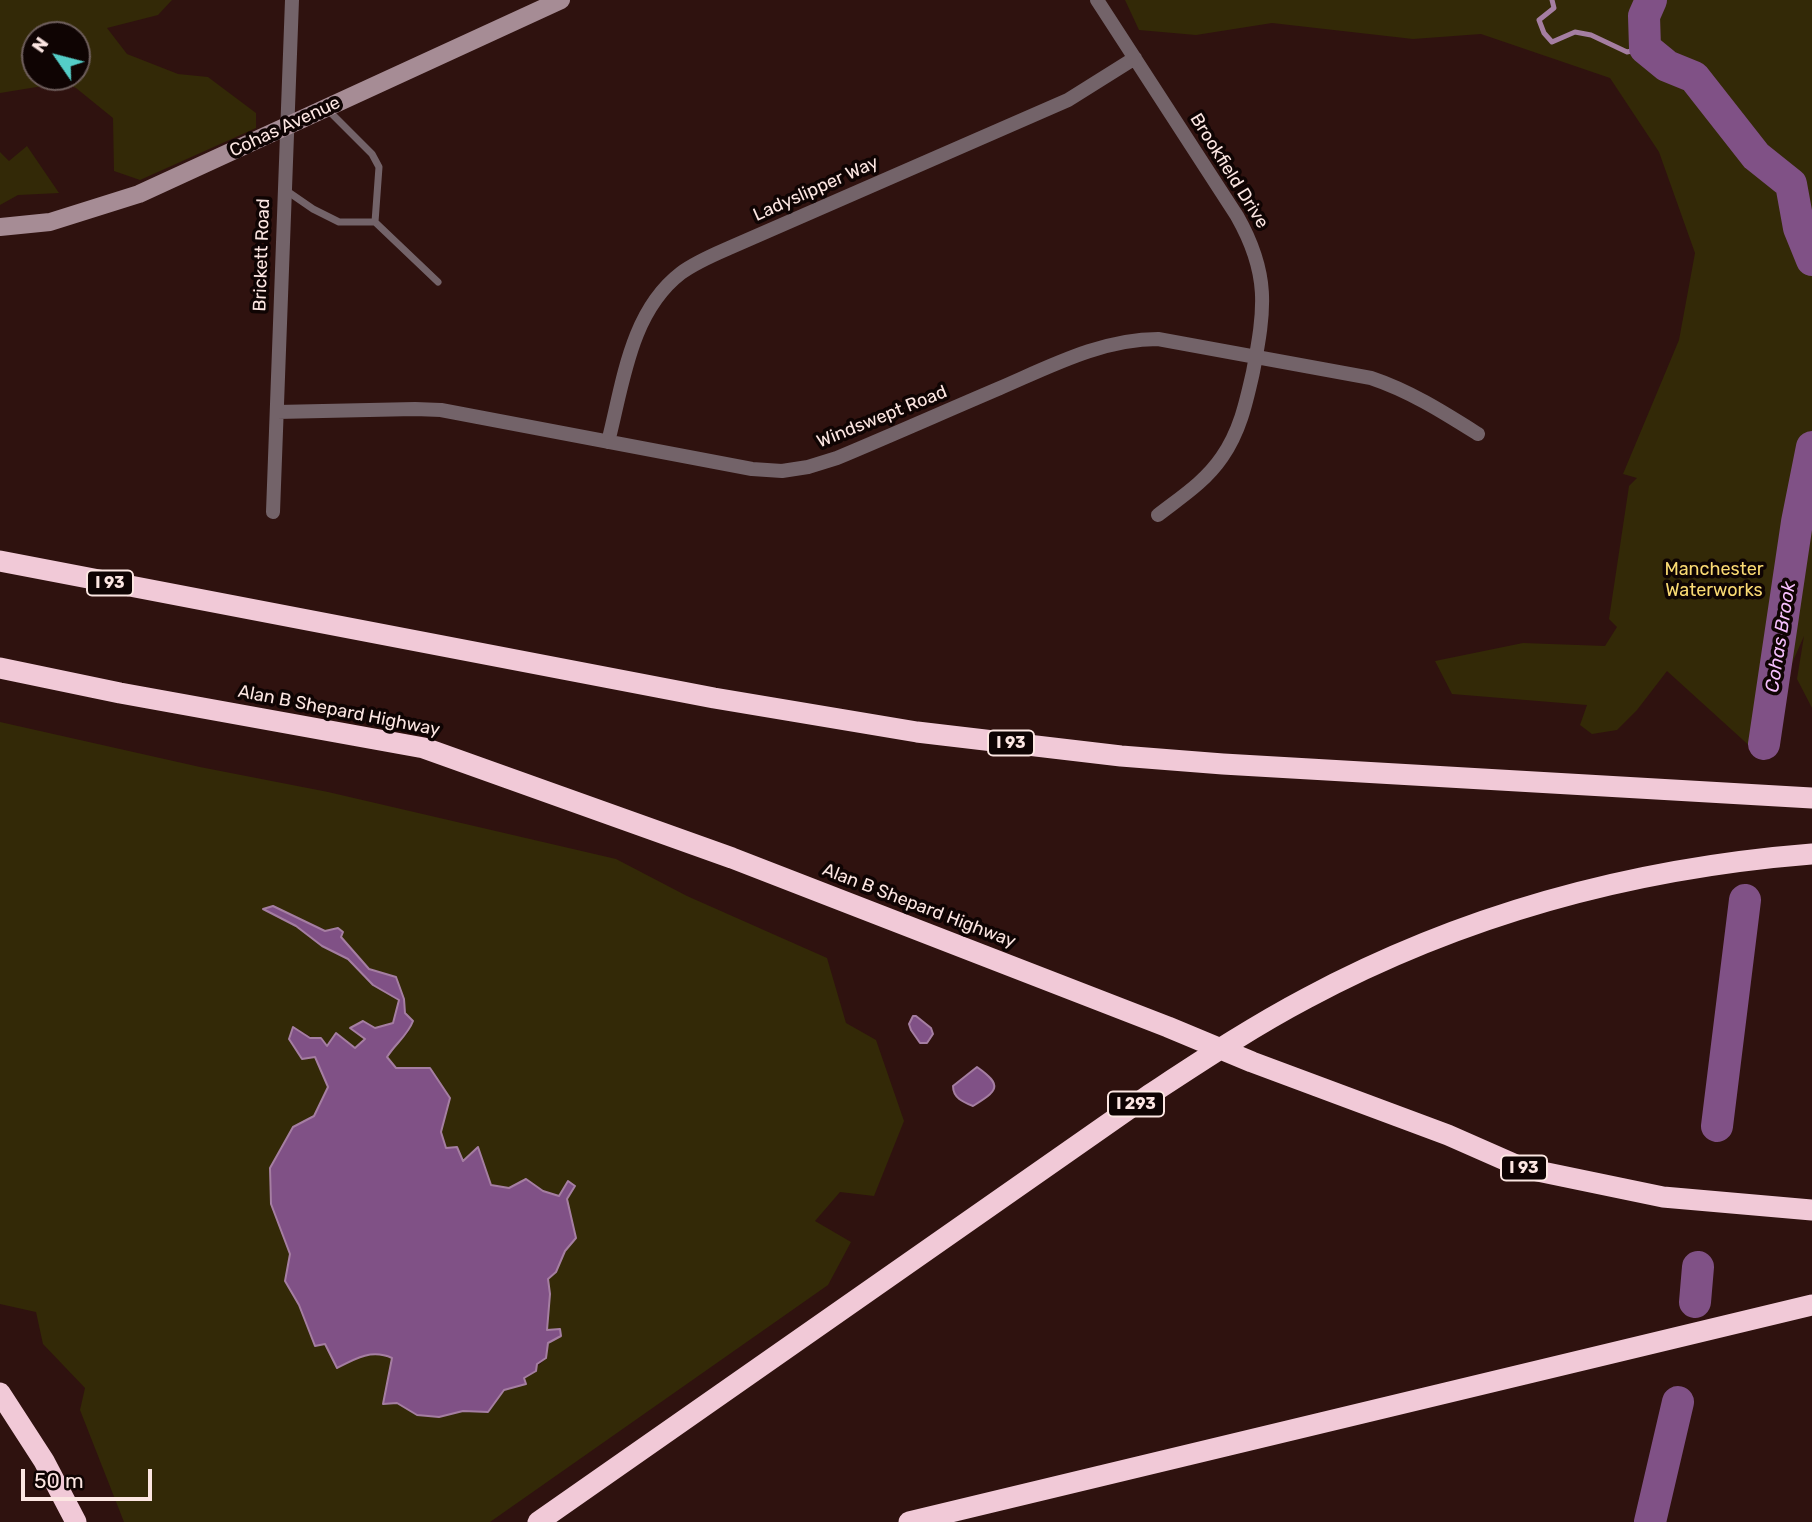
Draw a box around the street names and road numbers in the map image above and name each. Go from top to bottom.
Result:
street label: Cohas Avenue [226,92,344,162]
street label: Brookfield Drive [1185,110,1273,232]
street label: Ladyslipper Way [750,152,882,226]
street label: Brickett Road [249,198,275,312]
street label: Windswept Road [814,381,950,453]
road number: I 93 [87,570,133,596]
street label: Alan B Shepard Highway [236,681,442,741]
road number: I 93 [988,730,1034,756]
street label: Alan B Shepard Highway [819,859,1019,953]
road number: I 293 [1108,1092,1164,1116]
road number: I 93 [1501,1156,1547,1180]

